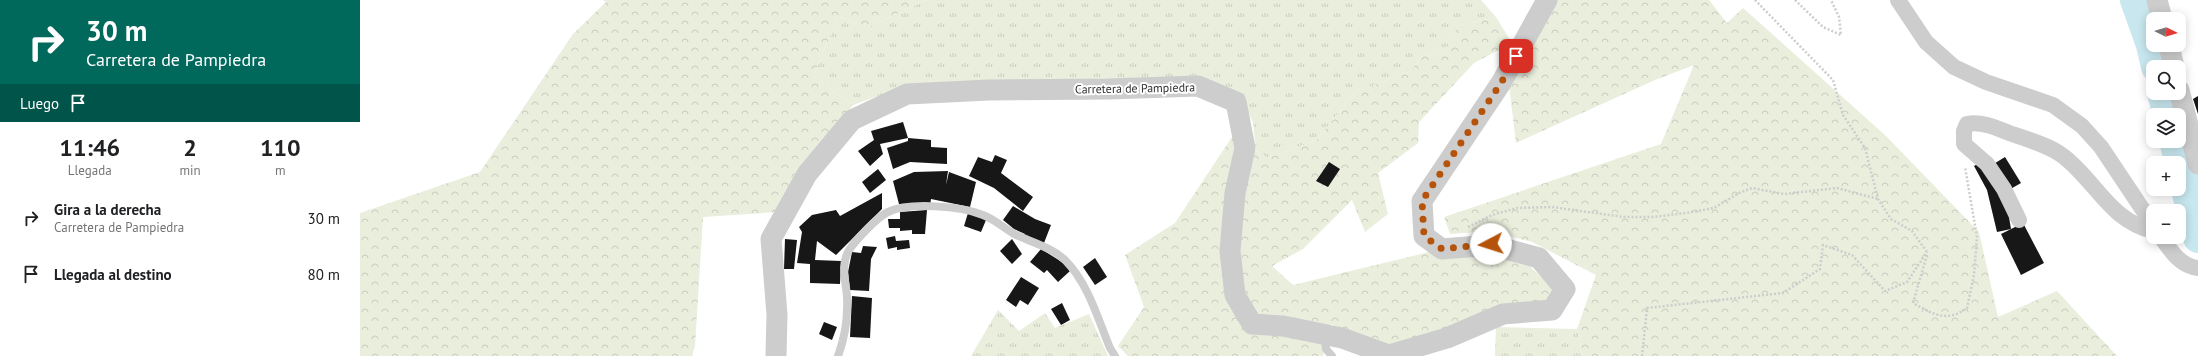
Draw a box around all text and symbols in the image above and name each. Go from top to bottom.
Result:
text: 30 m [86,12,147,49]
north arrow [2146,12,2186,52]
map controls [2146,12,2186,244]
icon: right [20,16,72,68]
pin [1499,39,1533,73]
icon: arrive [1505,45,1527,67]
text: Carretera de Pampiedra [86,48,266,71]
button: search [2146,60,2186,100]
street label: Carretera de Pampiedra [1075,79,1195,97]
icon: arrive [67,92,89,114]
text: Luego [20,94,59,113]
button: layers [2146,108,2186,148]
text: 11:46 [59,132,120,163]
text: 2 [183,132,197,163]
text: 110 [260,132,301,163]
button: + [2146,156,2186,196]
text: Llegada [68,162,112,179]
text: min [179,162,201,179]
text: m [275,162,286,179]
text: Gira a la derecha [54,200,161,219]
button: − [2146,204,2186,244]
icon: right [20,207,42,229]
text: 30 m [307,209,340,228]
text: Carretera de Pampiedra [54,219,184,236]
position arrow [1470,223,1512,265]
icon: arrive [20,263,42,285]
text: Llegada al destino [54,265,172,284]
text: 80 m [307,265,340,284]

